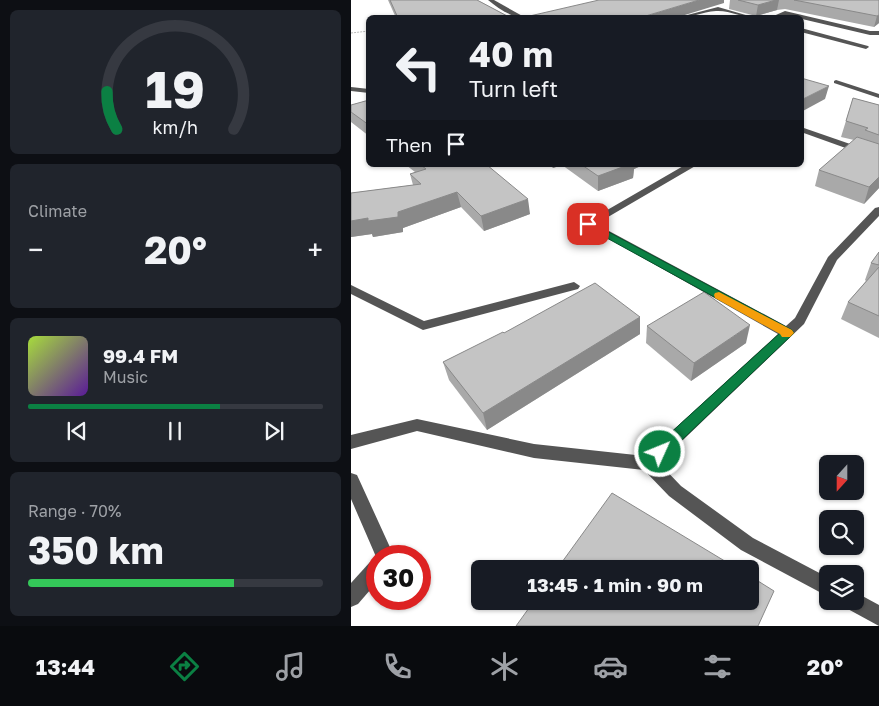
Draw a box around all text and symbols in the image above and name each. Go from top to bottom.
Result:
text: 40 m [469,33,553,75]
icon: left [386,35,451,100]
text: 19 [146,57,205,119]
text: Turn left [469,75,558,102]
text: km/h [153,116,198,138]
icon: arrive [442,130,470,158]
text: Then [386,133,432,156]
text: Climate [28,201,87,221]
pin [567,203,609,245]
icon: arrive [574,210,602,238]
text: 20° [144,227,207,272]
text: − [28,233,43,266]
text: + [308,233,323,266]
text: 99.4 FM [103,344,178,367]
text: Music [103,367,148,387]
icon: previous [63,417,91,445]
icon: pause [161,417,189,445]
icon: next [260,417,288,445]
position arrow [633,425,685,477]
north arrow [819,455,863,500]
map controls [819,455,864,610]
text: Range · 70% [28,501,121,521]
button: search [819,510,864,555]
text: 350 km [28,527,164,572]
speed limit sign: 30 [366,545,431,610]
button: layers [819,565,864,610]
text: 13:45 · 1 min · 90 m [527,573,703,596]
icon: directions [167,649,202,684]
icon: music [273,649,308,684]
icon: phone [380,649,415,684]
icon: climate [487,649,522,684]
icon: car [593,649,628,684]
icon: filters [700,649,735,684]
text: 13:44 [36,653,95,680]
text: 20° [807,653,843,680]

